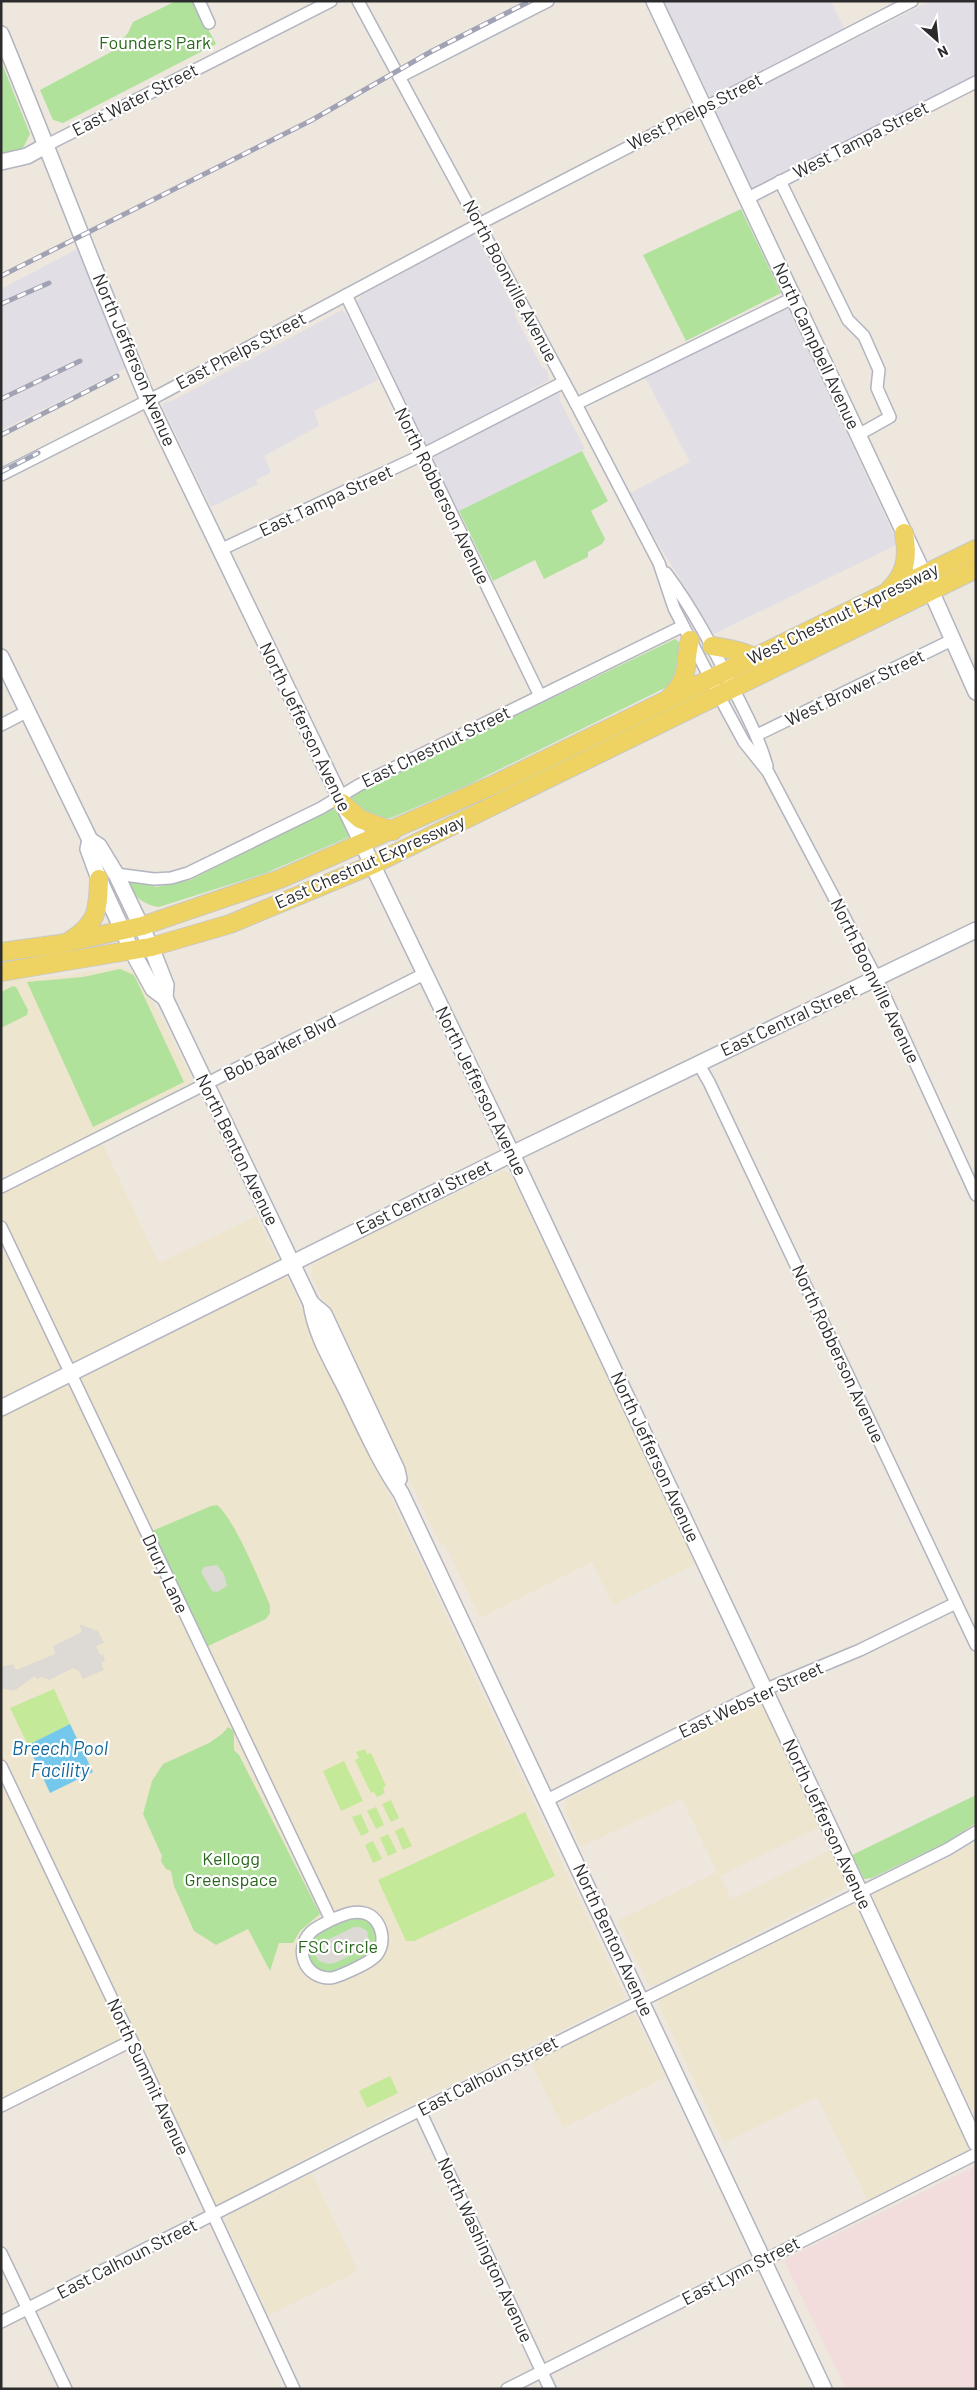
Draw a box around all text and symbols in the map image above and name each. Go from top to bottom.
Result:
north arrow [912,15,962,65]
park label: Founders Park [99,31,211,53]
text: N [935,42,951,62]
street label: East Water Street [68,58,201,140]
street label: West Phelps Street [623,68,766,155]
street label: West Tampa Street [789,95,932,183]
street label: North Boonville Avenue [459,196,563,366]
street label: North Campbell Avenue [769,259,865,433]
street label: North Jefferson Avenue [89,270,181,449]
street label: East Phelps Street [172,307,309,394]
street label: North Robberson Avenue [390,404,495,588]
street label: East Tampa Street [255,460,396,541]
street label: West Chestnut Expressway [743,557,942,669]
street label: North Jefferson Avenue [255,638,356,815]
street label: West Brower Street [781,644,928,730]
street label: East Chestnut Street [358,701,513,792]
street label: East Chestnut Expressway [271,809,468,913]
street label: North Boonville Avenue [826,894,925,1067]
street label: East Central Street [717,978,860,1060]
street label: North Jefferson Avenue [431,1002,532,1179]
street label: Bob Barker Blvd [220,1009,340,1085]
street label: North Benton Avenue [192,1070,284,1229]
street label: East Central Street [352,1154,495,1238]
street label: North Robberson Avenue [788,1261,890,1446]
street label: North Jefferson Avenue [607,1368,705,1545]
street label: Drury Lane [138,1530,194,1617]
street label: East Webster Street [675,1656,826,1742]
street label: North Jefferson Avenue [779,1735,877,1912]
water label: Breech Pool Facility [12,1736,109,1781]
park label: Kellogg Greenspace [184,1847,278,1890]
street label: North Benton Avenue [569,1860,659,2019]
park label: FSC Circle [298,1935,378,1957]
street label: North Summit Avenue [103,1995,195,2158]
street label: East Calhoun Street [414,2030,561,2120]
street label: North Washington Avenue [433,2154,538,2346]
street label: East Calhoun Street [53,2213,200,2303]
street label: East Lynn Street [678,2231,803,2309]

